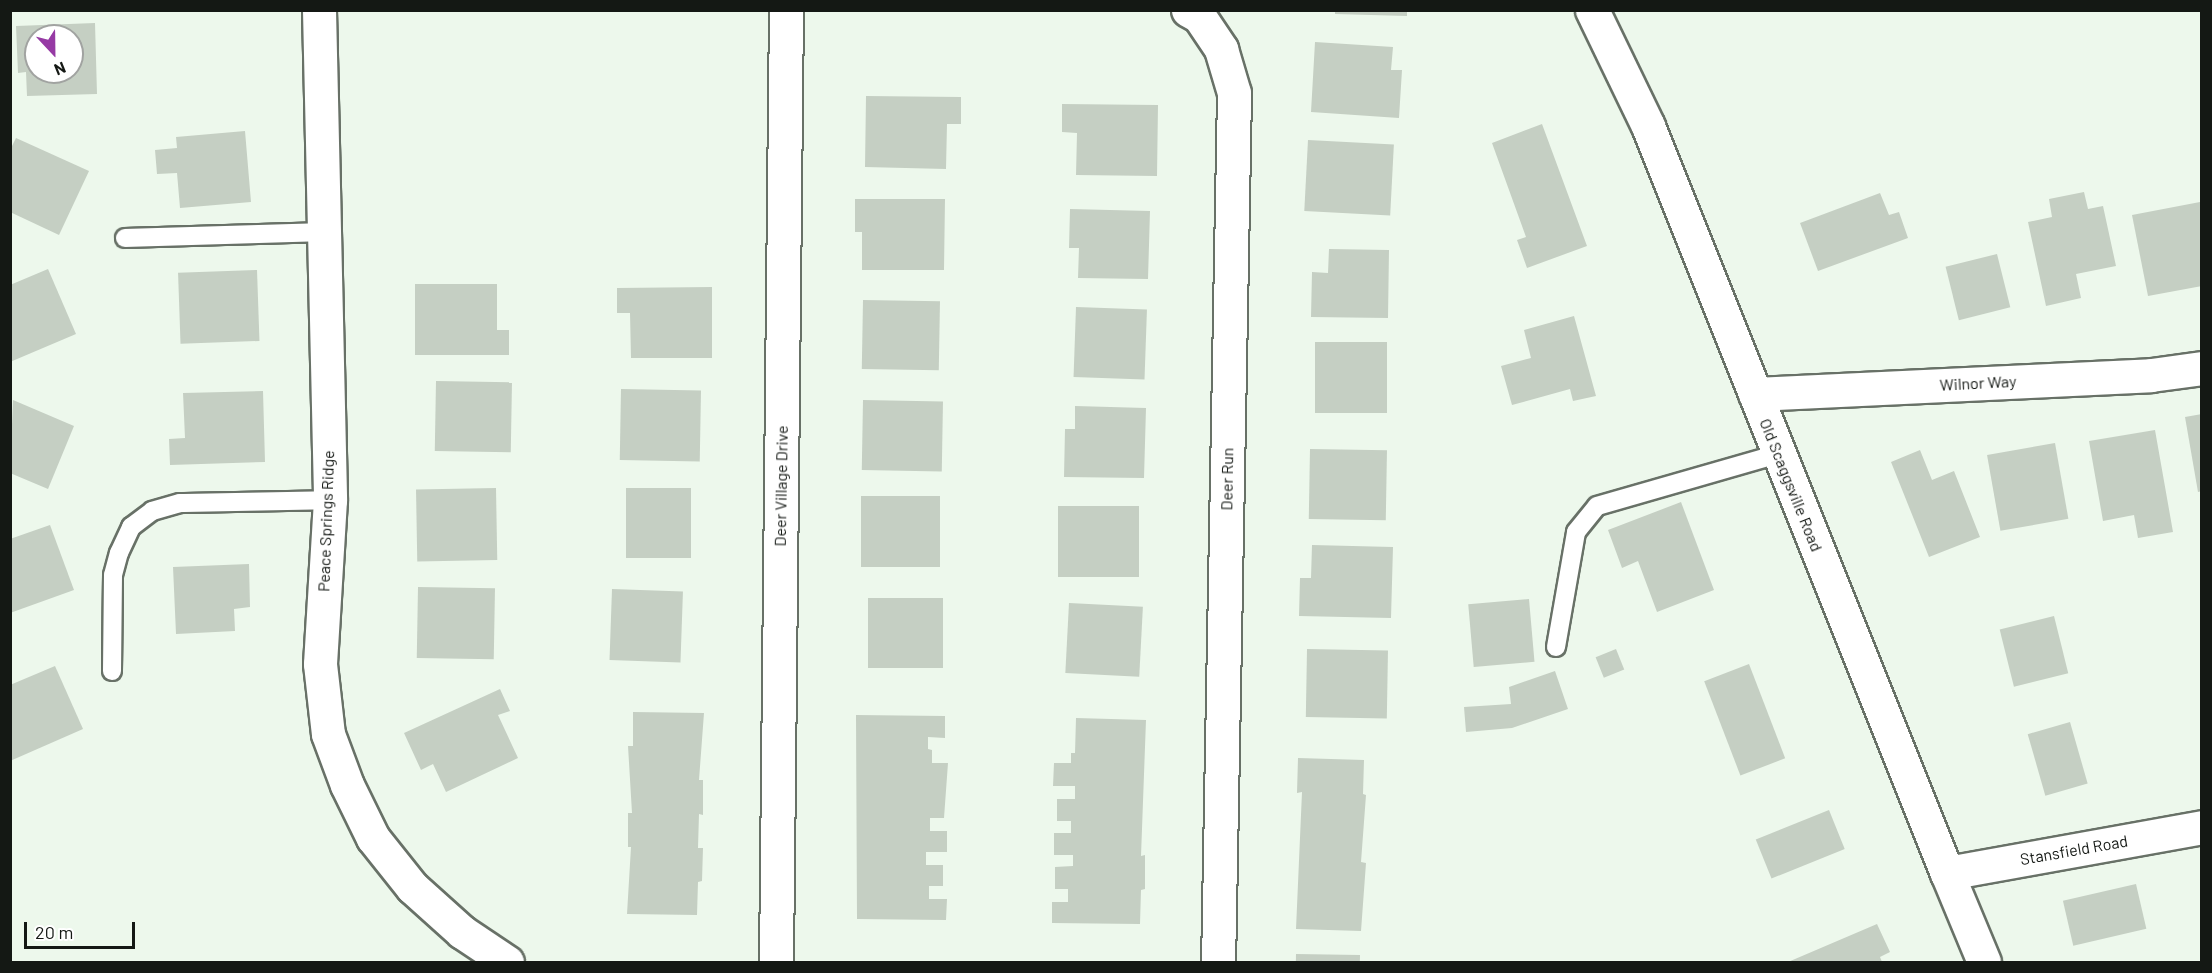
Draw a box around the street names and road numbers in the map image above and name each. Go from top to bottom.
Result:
street label: Wilnor Way [1939,371,2017,395]
street label: Old Scaggsville Road [1756,416,1826,554]
street label: Deer Village Drive [770,425,792,547]
street label: Deer Run [1217,447,1237,511]
street label: Peace Springs Ridge [314,450,338,592]
street label: Stansfield Road [2019,831,2129,869]

